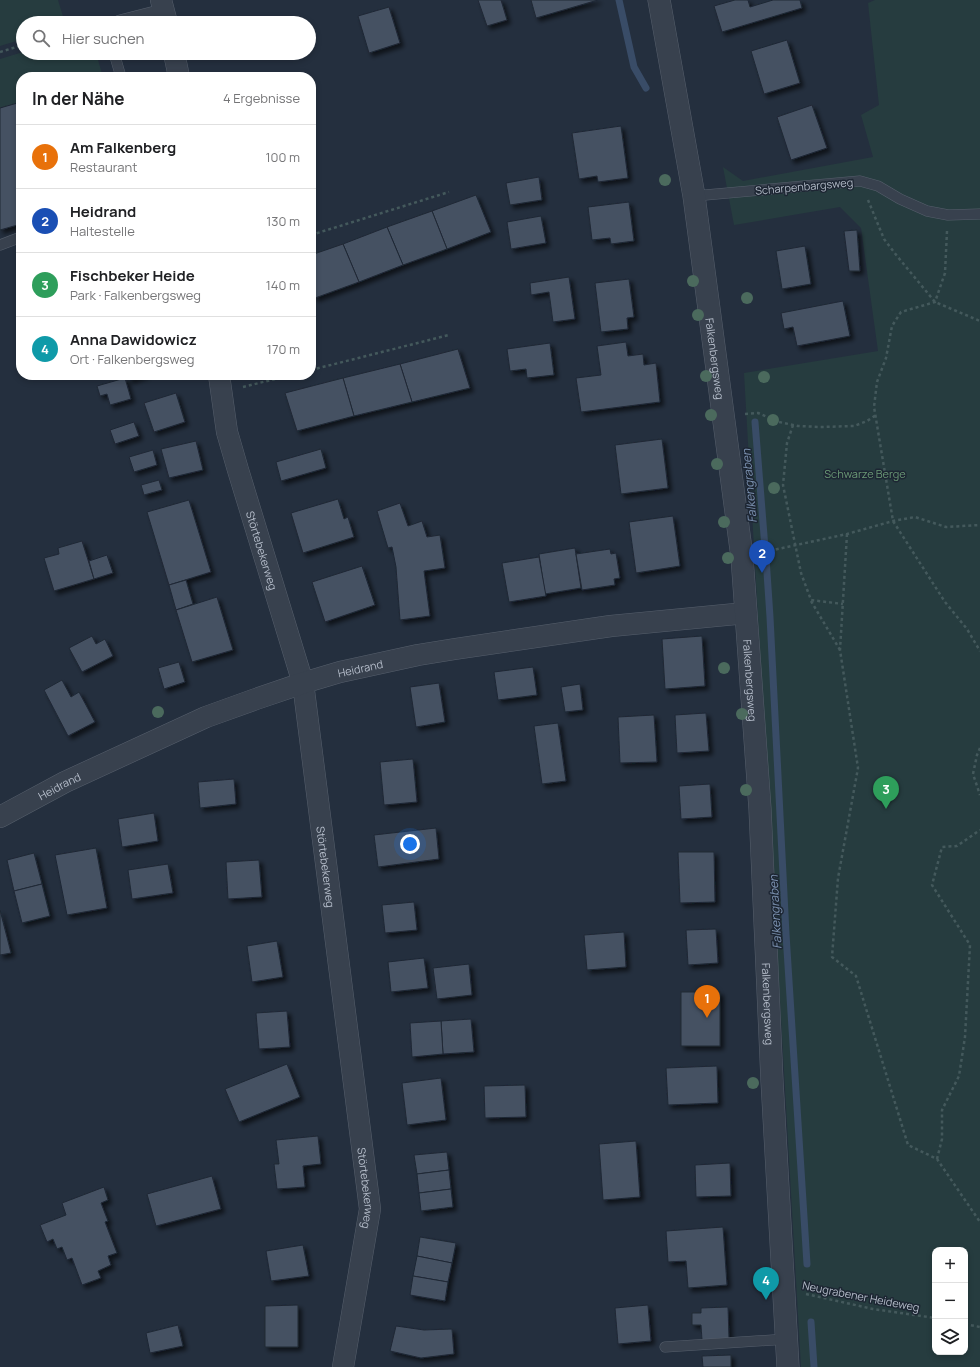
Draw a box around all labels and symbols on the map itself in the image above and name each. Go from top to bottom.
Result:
street label: Scharpenbargsweg [754,174,854,198]
street label: Falkenbergsweg [703,317,728,400]
water label: Falkengraben [737,448,761,524]
park label: Schwarze Berge [824,466,906,481]
street label: Störtebekerweg [243,509,282,592]
pin: 2 [749,540,775,573]
street label: Falkenbergsweg [740,639,761,722]
street label: Heidrand [336,655,384,680]
street label: Heidrand [35,768,83,803]
pin: 3 [873,776,899,809]
street label: Störtebekerweg [314,825,339,908]
your location [400,834,420,854]
water label: Falkengraben [765,874,785,949]
street label: Falkenbergsweg [759,963,778,1045]
pin: 1 [694,985,720,1018]
street label: Störtebekerweg [355,1146,378,1230]
pin: 4 [753,1267,779,1300]
street label: Neugrabener Heideweg [801,1277,921,1315]

